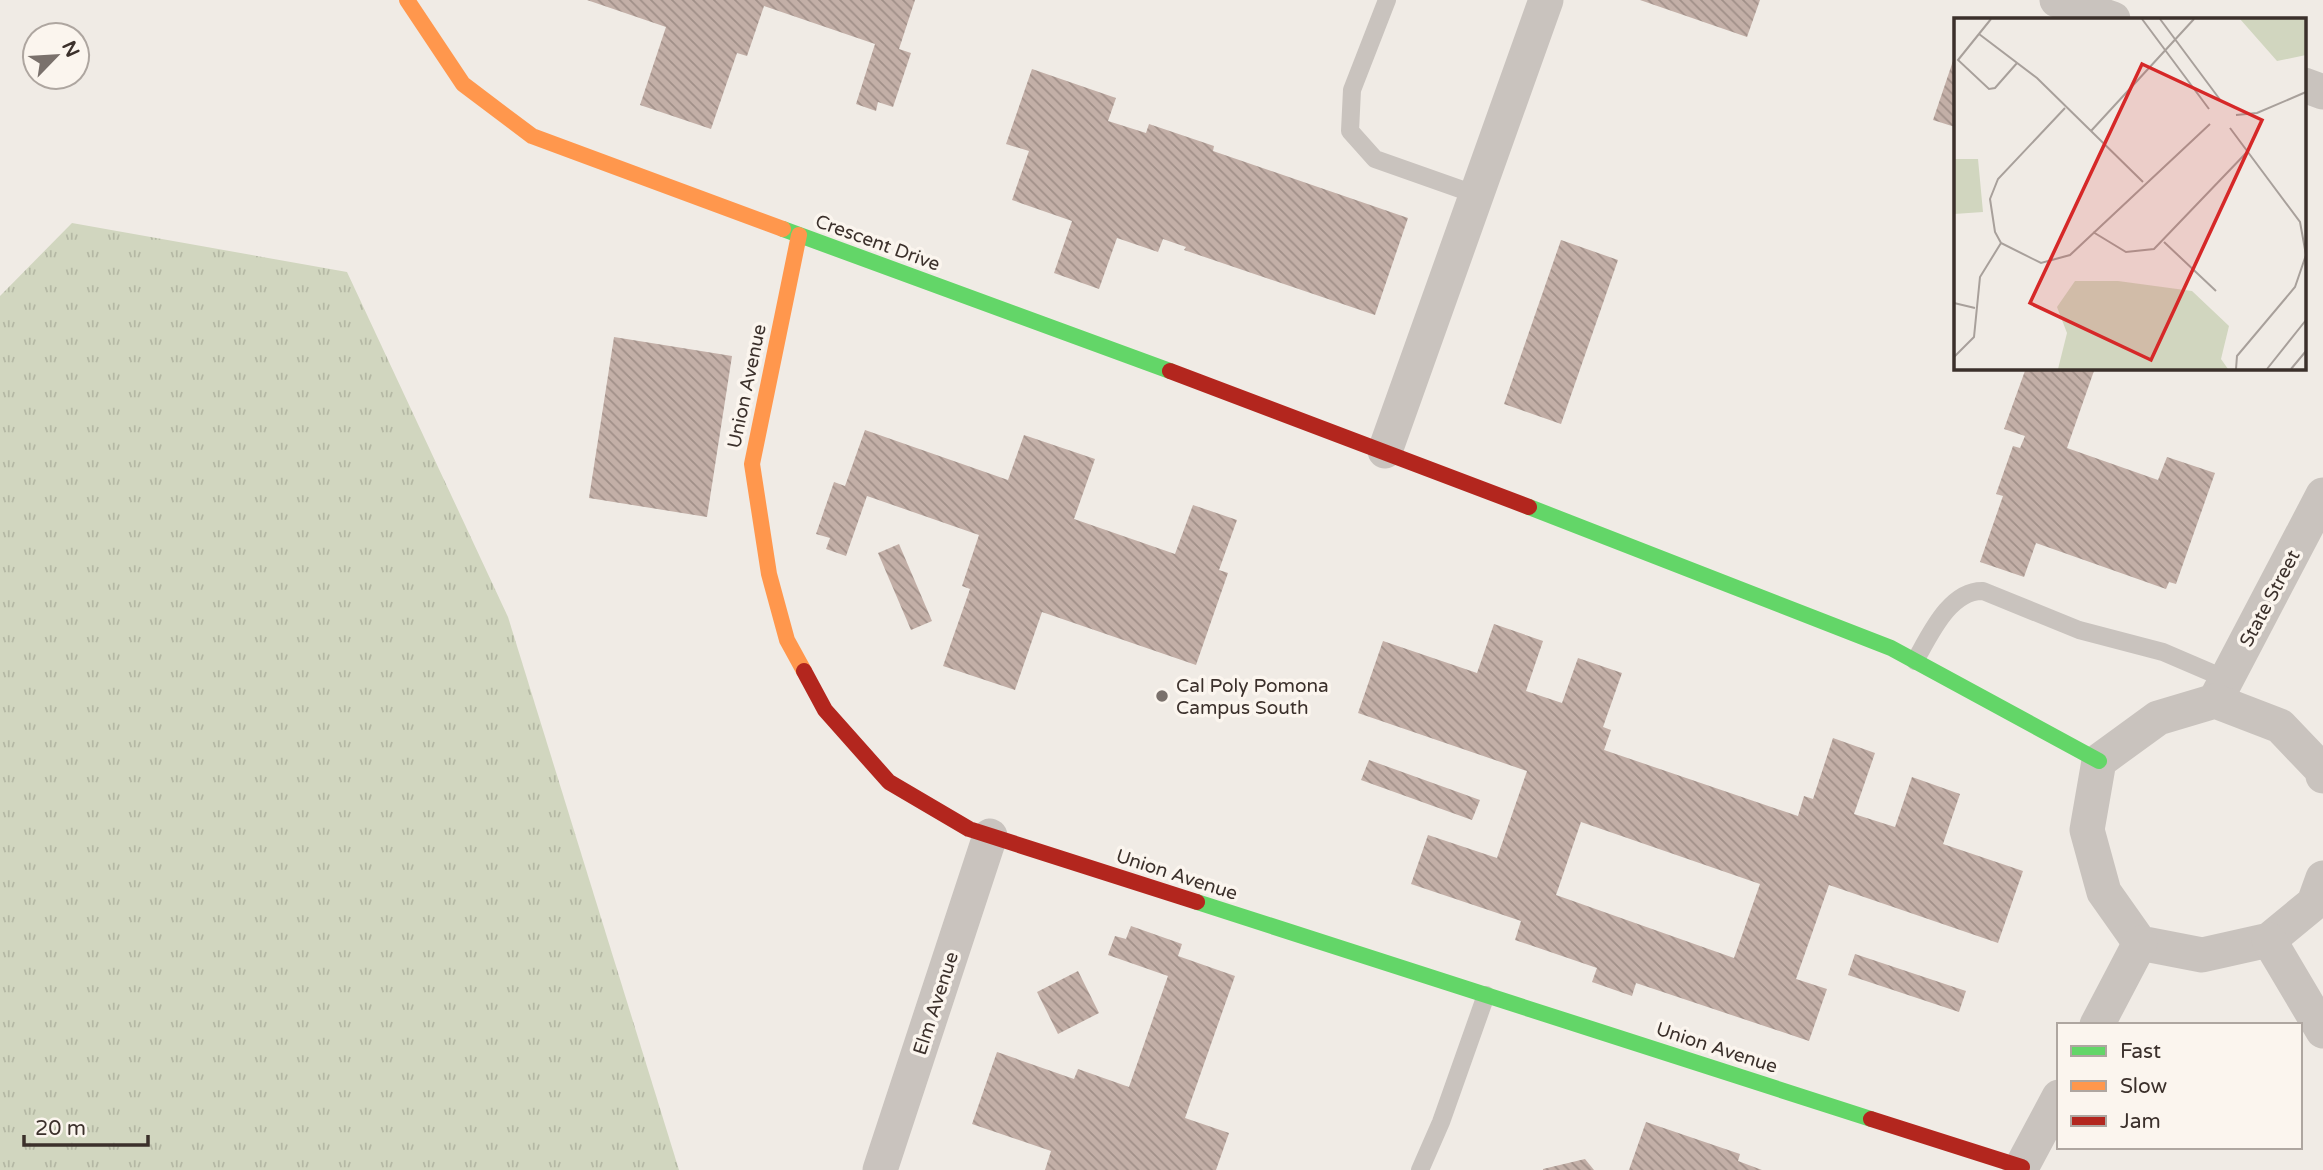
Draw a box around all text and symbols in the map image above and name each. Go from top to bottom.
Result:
inset map [1954,18,2306,369]
north arrow [21,21,91,91]
text: N [57,38,84,61]
street label: Crescent Drive [812,210,943,276]
street label: Union Avenue [723,322,771,450]
street label: State Street [2235,546,2305,650]
place label: Cal Poly Pomona Campus South [1176,675,1329,719]
marker: Cal Poly Pomona Campus South [1154,688,1170,704]
street label: Union Avenue [1113,845,1240,905]
street label: Elm Avenue [909,949,963,1058]
street label: Union Avenue [1653,1018,1780,1078]
legend [2057,1023,2302,1149]
text: Fast [2120,1039,2161,1064]
text: Slow [2120,1074,2168,1099]
scale bar [24,1104,149,1148]
text: Jam [2120,1109,2161,1134]
text: 20 m [35,1116,86,1141]

